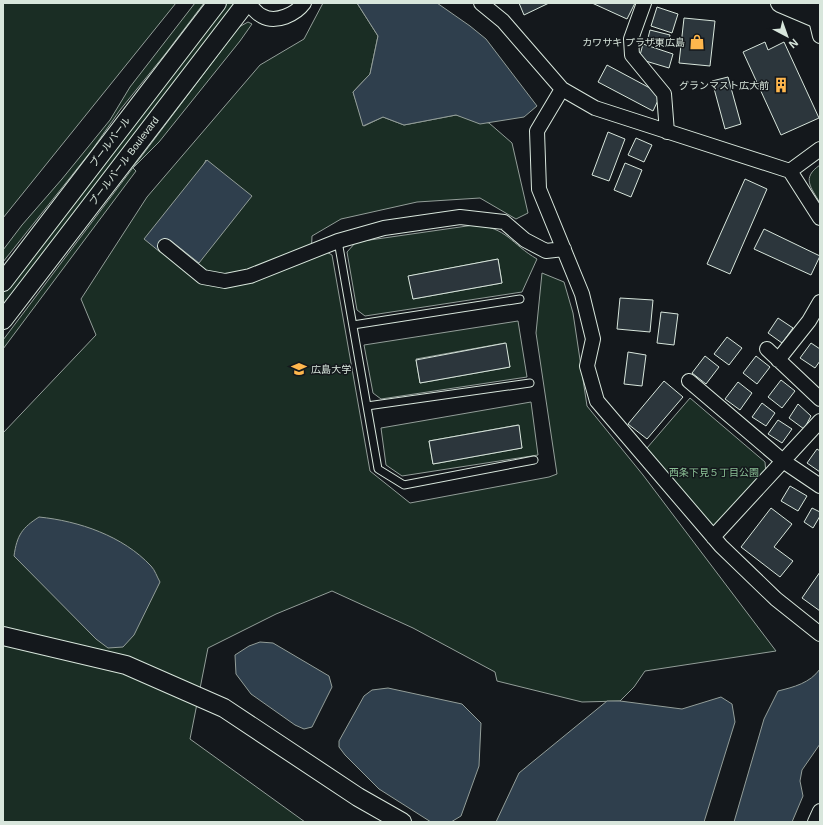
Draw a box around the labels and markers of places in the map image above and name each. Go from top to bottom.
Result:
shop icon: カワサキ プラザ東広島 [688,33,706,51]
place label: カワサキ プラザ東広島 [582,37,685,48]
building icon: グランマスト広大前 [772,76,790,94]
place label: グランマスト広大前 [679,80,769,91]
school or university icon: 広島大学 [290,360,308,378]
place label: 広島大学 [311,364,351,375]

